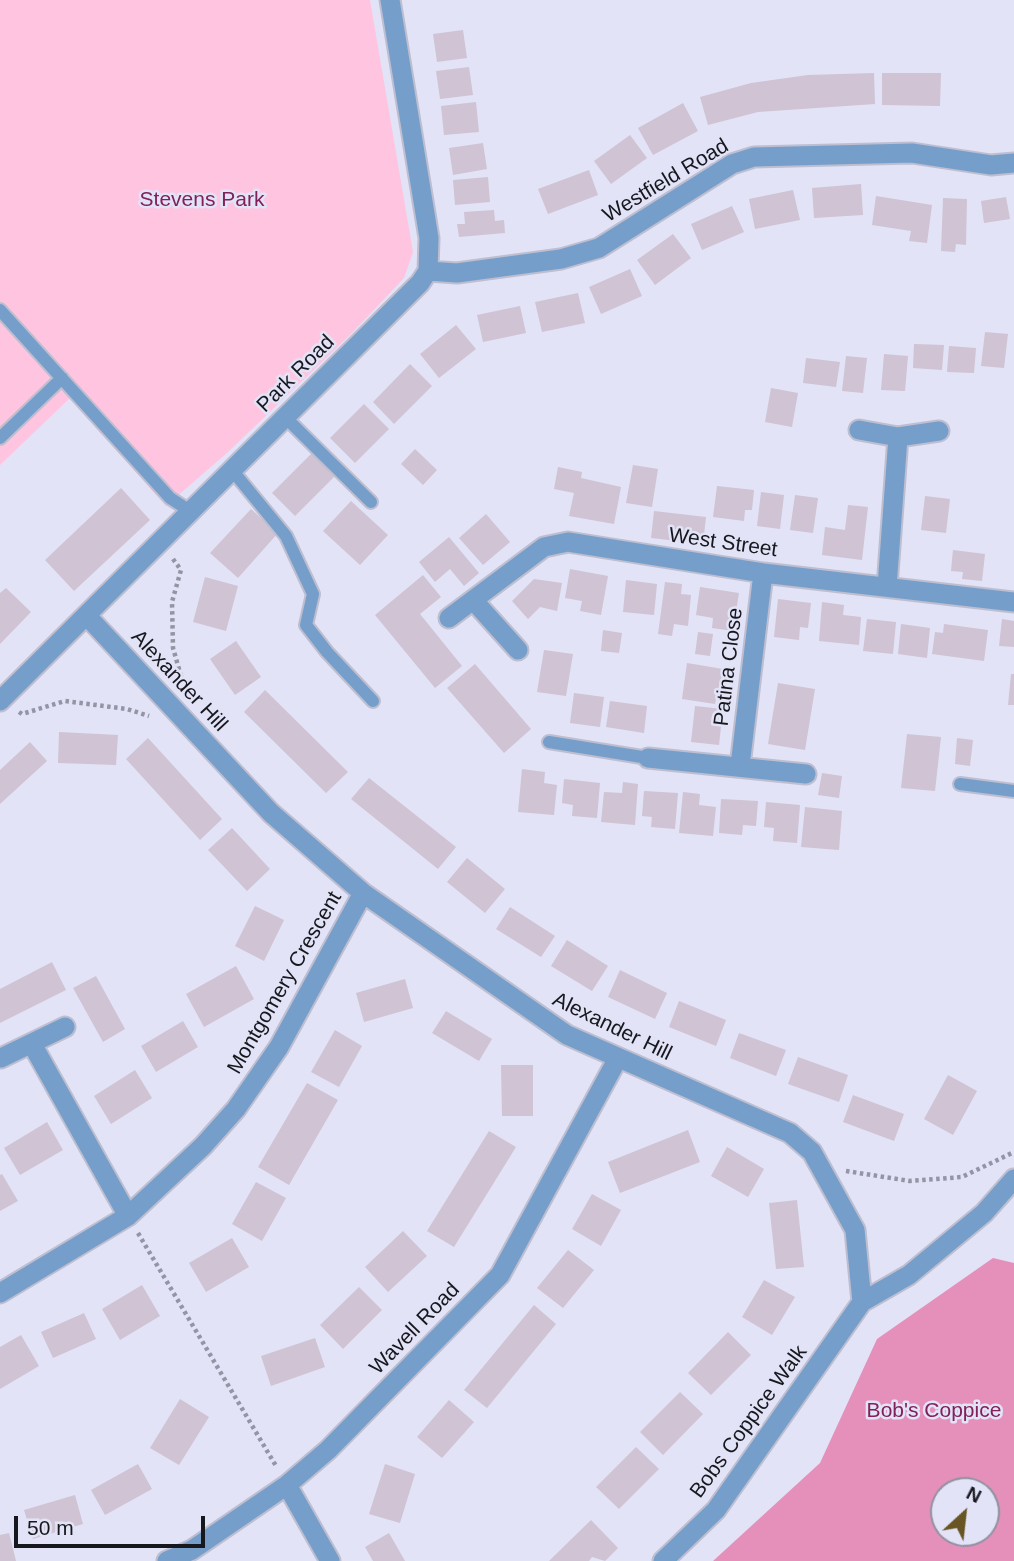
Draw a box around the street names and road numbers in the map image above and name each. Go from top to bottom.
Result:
street label: Westfield Road [599,134,733,228]
street label: Park Road [252,330,340,418]
street label: West Street [667,523,779,563]
street label: Patina Close [709,606,749,728]
street label: Alexander Hill [126,625,232,737]
street label: Montgomery Crescent [222,887,348,1079]
street label: Alexander Hill [548,987,676,1067]
street label: Wavell Road [365,1278,465,1380]
street label: Bobs Coppice Walk [685,1341,813,1503]

